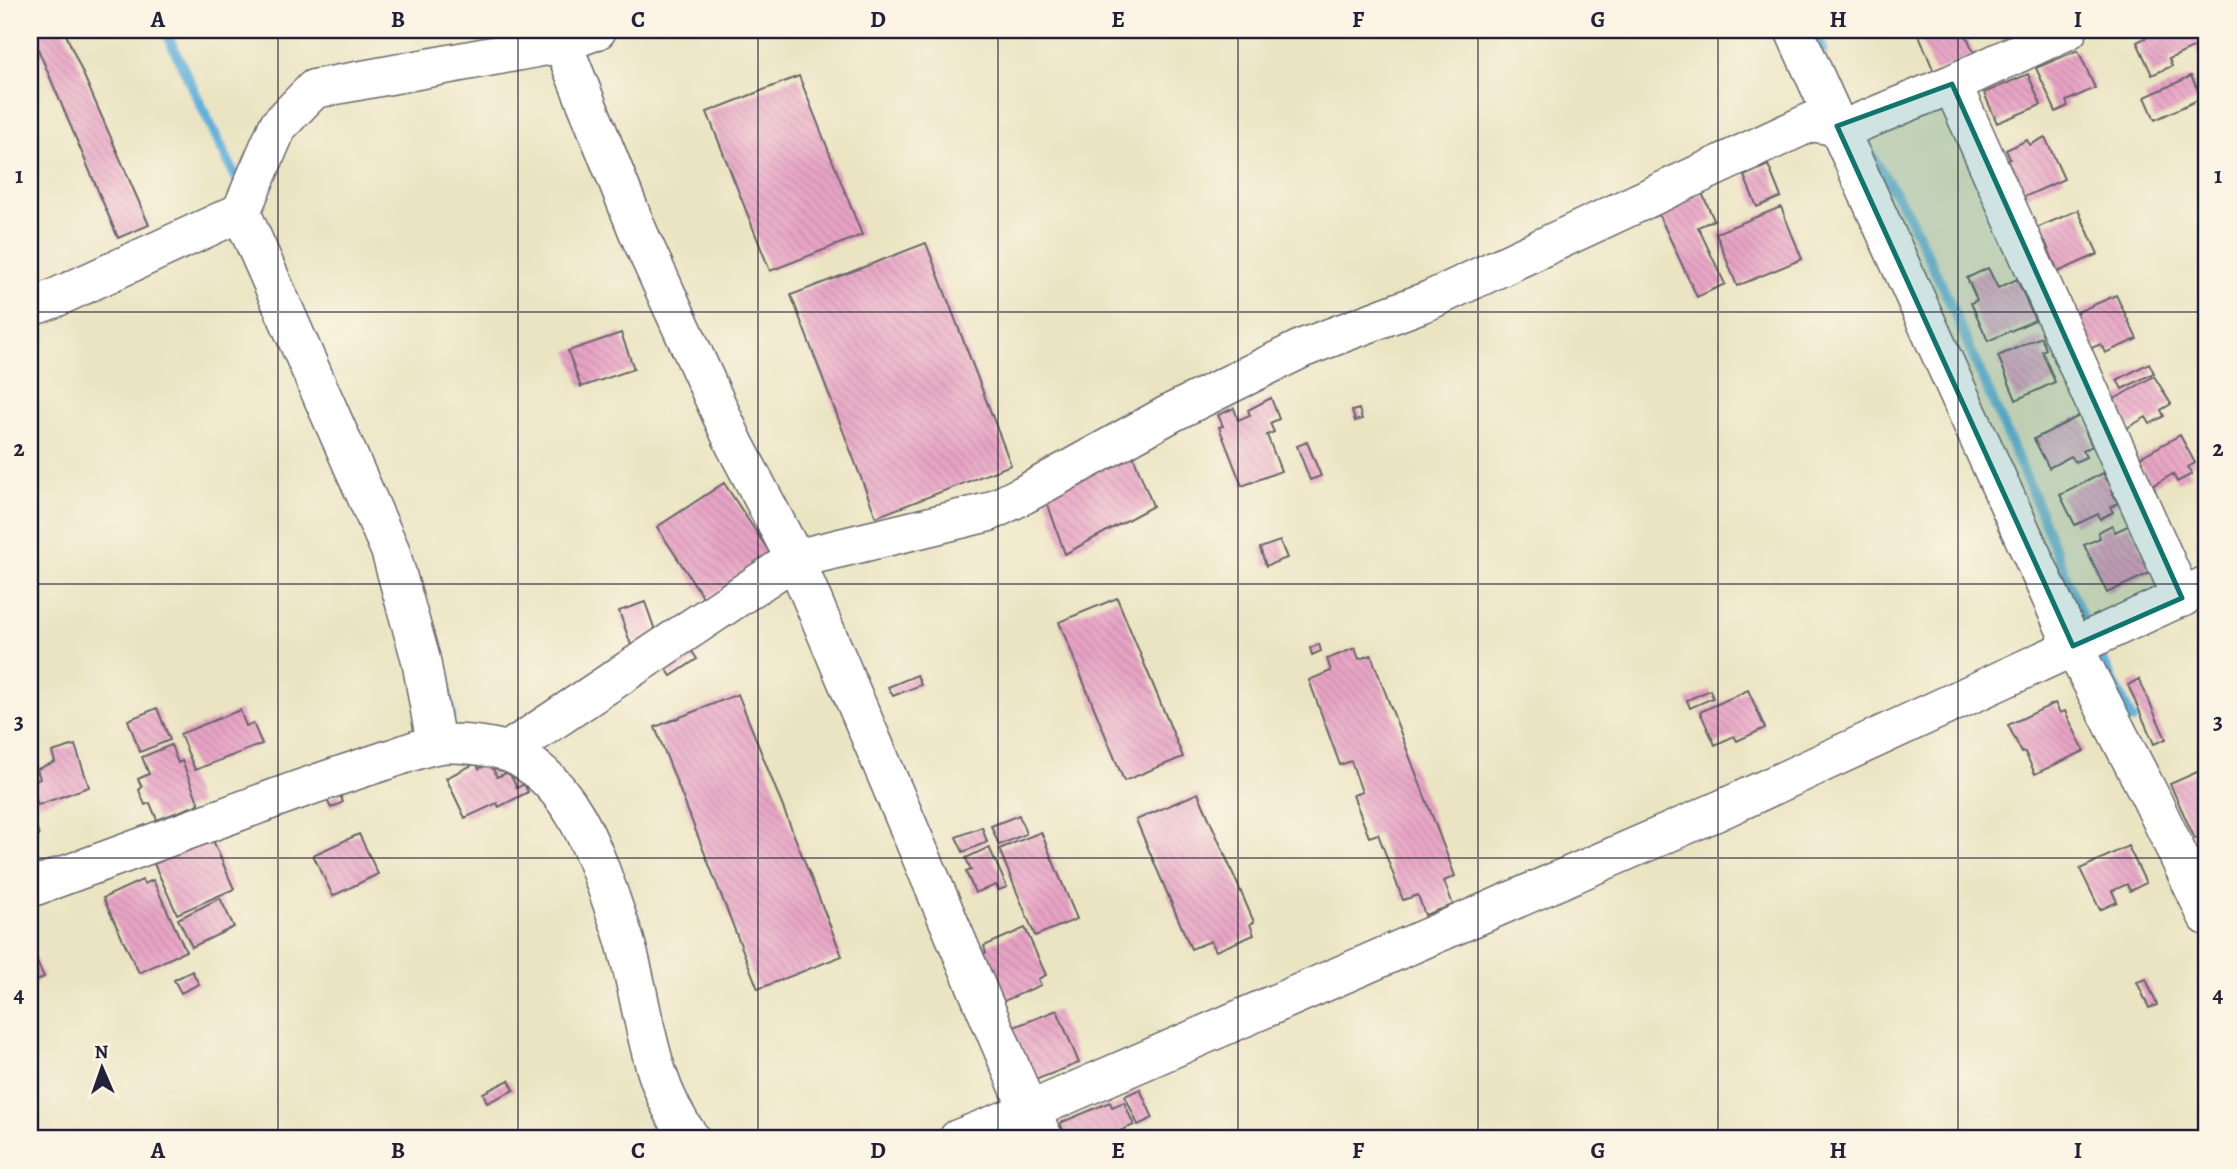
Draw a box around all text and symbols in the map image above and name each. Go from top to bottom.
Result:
text: A [150,4,166,35]
text: B [391,4,405,35]
text: C [631,4,645,35]
text: D [870,4,886,35]
text: E [1111,4,1125,35]
text: F [1352,4,1365,35]
text: G [1590,4,1606,35]
text: H [1829,4,1847,35]
text: I [2074,4,2082,35]
text: 1 [15,160,23,191]
text: 1 [2214,160,2222,191]
text: 2 [13,433,25,464]
text: 2 [2212,433,2224,464]
text: 3 [14,706,24,737]
text: 3 [2213,706,2223,737]
text: 4 [14,979,25,1010]
text: 4 [2213,979,2224,1010]
north arrow [66,1032,136,1102]
text: N [94,1039,109,1065]
text: A [150,1135,166,1166]
text: B [391,1135,405,1166]
text: C [631,1135,645,1166]
text: D [870,1135,886,1166]
text: E [1111,1135,1125,1166]
text: F [1352,1135,1365,1166]
text: G [1590,1135,1606,1166]
text: H [1829,1135,1847,1166]
text: I [2074,1135,2082,1166]

